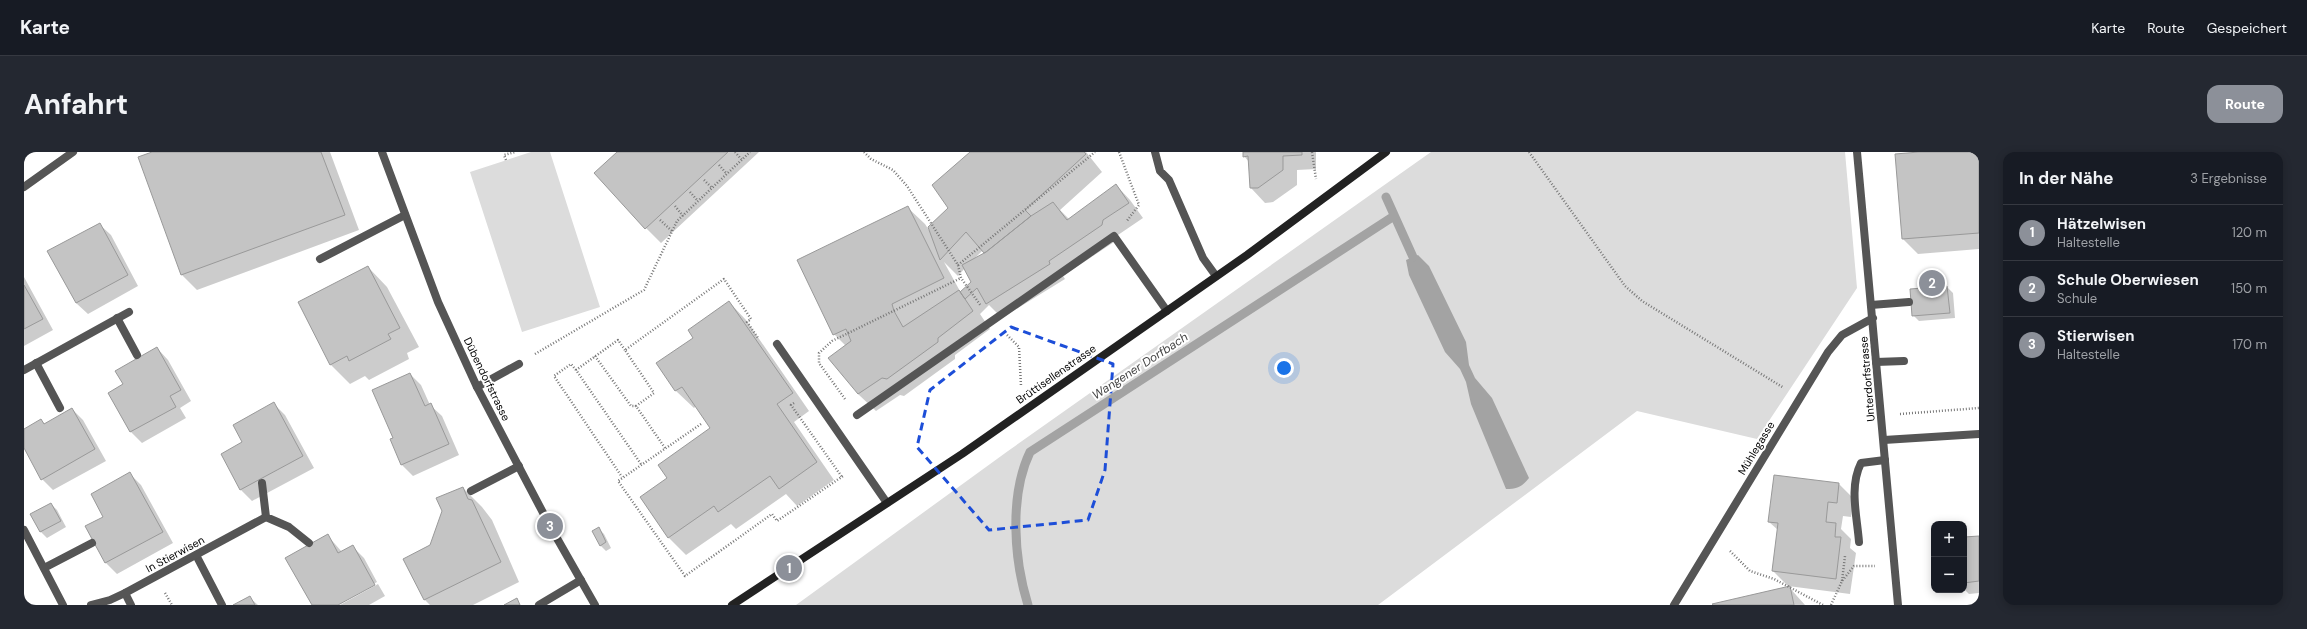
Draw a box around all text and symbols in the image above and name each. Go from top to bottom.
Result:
text: Karte [20,15,70,40]
text: Karte [2091,19,2125,37]
text: Route [2147,19,2185,37]
text: Gespeichert [2207,19,2287,37]
button: Route [2207,85,2283,123]
text: Anfahrt [24,86,128,123]
text: In der Nähe [2019,167,2114,189]
text: 3 Ergebnisse [2190,170,2267,187]
text: Hätzelwisen [2057,214,2146,234]
text: 1 [2030,224,2034,241]
text: 120 m [2232,224,2267,241]
text: Haltestelle [2057,234,2120,251]
pin: 2 [1919,268,1945,298]
text: Schule Oberwiesen [2057,270,2199,290]
text: 2 [2028,280,2036,297]
text: 150 m [2231,280,2267,297]
text: Schule [2057,290,2097,307]
text: Stierwisen [2057,326,2135,346]
water label: Wangener Dorfbach [1089,329,1191,403]
street label: Dübendorfstrasse [461,335,513,423]
street label: Unterdorfstrasse [1856,336,1878,422]
text: 3 [2028,336,2036,353]
text: 170 m [2232,336,2267,353]
street label: Brüttisellenstrasse [1013,341,1099,407]
text: Haltestelle [2057,346,2120,363]
your location [1274,358,1294,378]
street label: Mühlegasse [1735,419,1777,477]
pin: 3 [537,511,563,541]
map controls [1931,521,1967,593]
button: + [1931,521,1967,557]
street label: In Stierwisen [143,533,207,575]
pin: 1 [776,553,802,583]
button: − [1931,557,1967,593]

